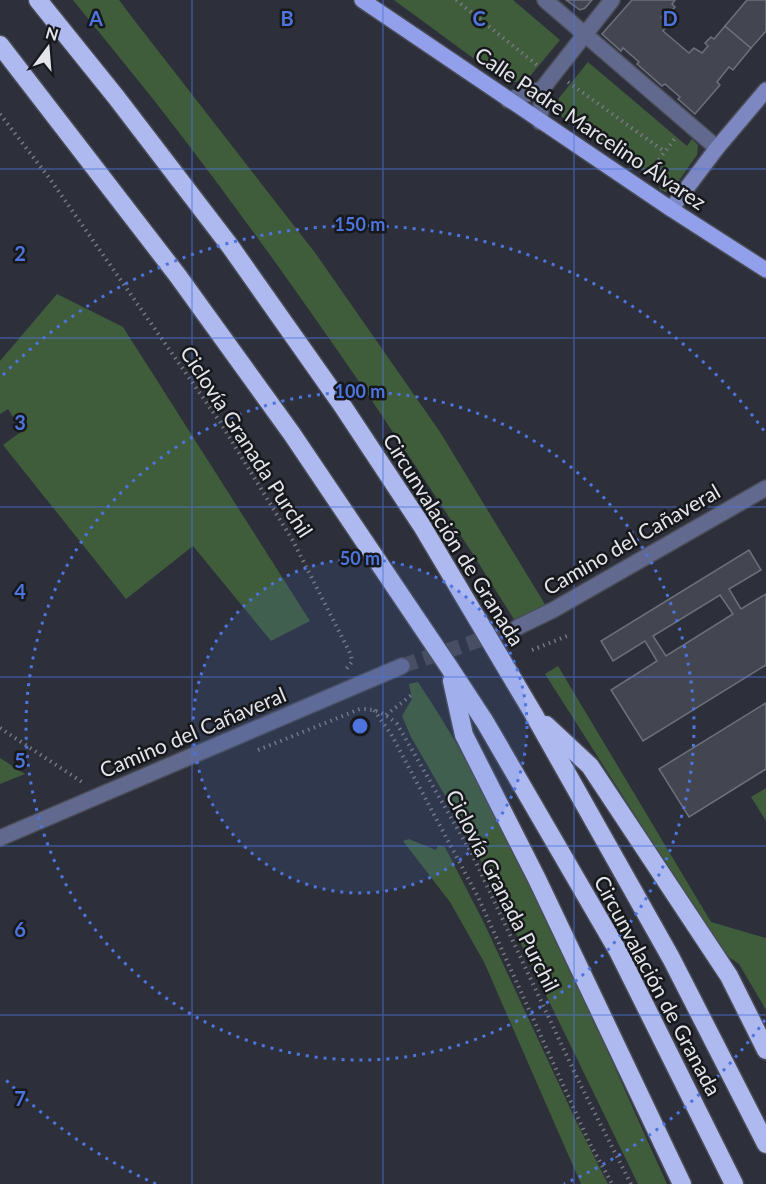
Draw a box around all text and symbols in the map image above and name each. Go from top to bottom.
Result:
text: A [88,6,103,30]
text: B [280,6,294,30]
text: C [472,6,486,30]
text: D [662,6,678,30]
north arrow [18,18,78,78]
text: N [44,22,61,44]
street label: Calle Padre Marcelino Álvarez [471,41,711,214]
text: 150 m [335,213,385,235]
text: 2 [14,241,26,265]
street label: Ciclovía Granada Purchil [176,341,319,542]
text: 100 m [335,380,385,402]
text: 3 [14,410,26,434]
street label: Circunvalación de Granada [379,428,530,650]
street label: Camino del Cañaveral [538,478,724,599]
text: 50 m [340,547,380,569]
text: 4 [14,579,26,603]
street label: Camino del Cañaveral [96,681,289,782]
centre of rings [350,716,370,736]
text: 5 [14,748,26,772]
street label: Ciclovía Granada Purchil [441,785,565,996]
street label: Circunvalación de Granada [590,871,727,1100]
text: 6 [14,917,26,941]
text: 7 [14,1086,26,1110]

